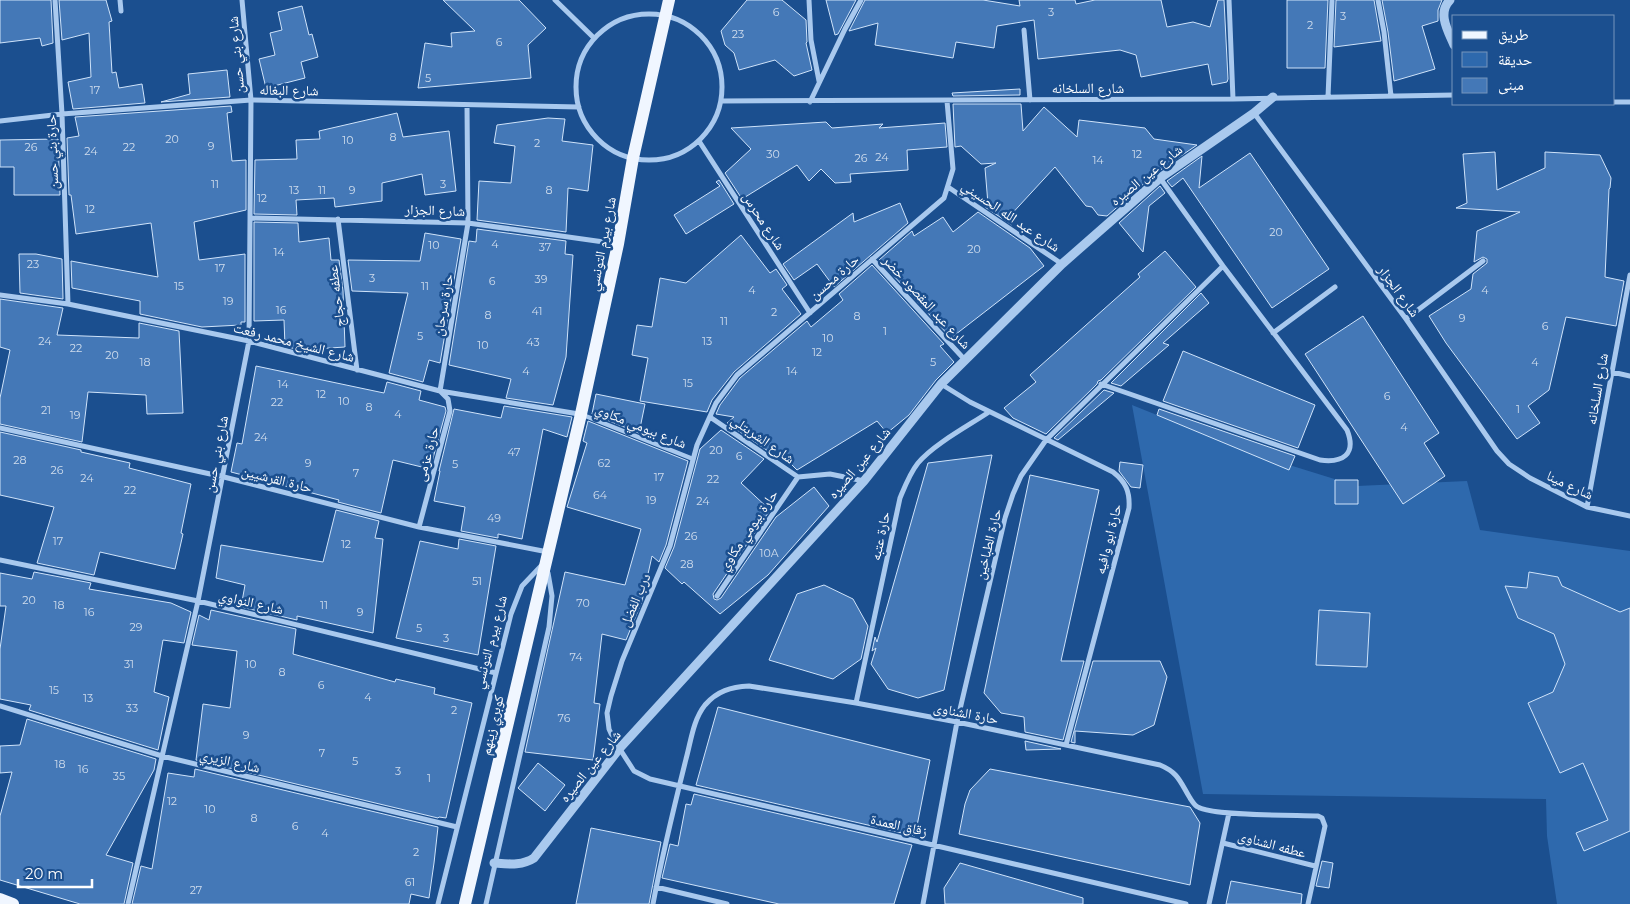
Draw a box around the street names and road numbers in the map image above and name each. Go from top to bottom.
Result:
street label: شارع بني حسن [224,15,251,95]
street label: شارع السلخانه [1052,79,1124,98]
street label: شارع البغاله [259,80,319,101]
street label: حارة بني حسن [42,114,65,190]
street label: شارع عين الصيره [1106,140,1186,210]
street label: شارع عبد الله الحسيني [957,176,1064,258]
street label: شارع محرس [738,188,789,254]
street label: شارع بيرم التونسي [584,195,623,293]
street label: شارع الجزار [404,200,465,221]
street label: حارة محسن [805,250,863,304]
street label: شارع عبد المقصود خضر [878,251,975,353]
street label: شارع الجزار [1373,261,1424,321]
street label: عطفه حجاج [323,264,350,328]
street label: حارة سرحان [429,272,457,337]
street label: شارع الشيخ محمد رفعت [231,318,356,367]
street label: شارع السلخانه [1582,352,1613,426]
street label: شارع بيومي مكاوي [592,399,689,455]
street label: شارع الشربتلي [726,411,798,470]
street label: شارع بني حسن [200,414,235,494]
street label: شارع عين الصيره [824,424,895,503]
street label: حارة عزمى [411,425,443,483]
street label: حارة القرشيين [240,462,314,496]
street label: شارع مينا [1543,466,1596,504]
street label: حارة بيومي مكاوي [714,486,784,575]
street label: حارة ابو وافيه [1091,502,1125,576]
street label: حارة الطباخين [971,507,1005,581]
street label: حارة عتبه [866,510,894,562]
street label: درب الفضل [616,570,654,630]
street label: شارع النواوي [216,586,285,621]
street label: شارع بيرم التونسي [469,593,514,691]
street label: كوبري زينهم [476,693,510,757]
street label: حارة الشناوى [932,698,1000,728]
street label: شارع عين الصيره [555,726,625,806]
street label: شارع الزيري [198,745,262,779]
street label: زقاق العمدة [869,810,929,840]
street label: عطفه الشناوى [1236,826,1308,862]

